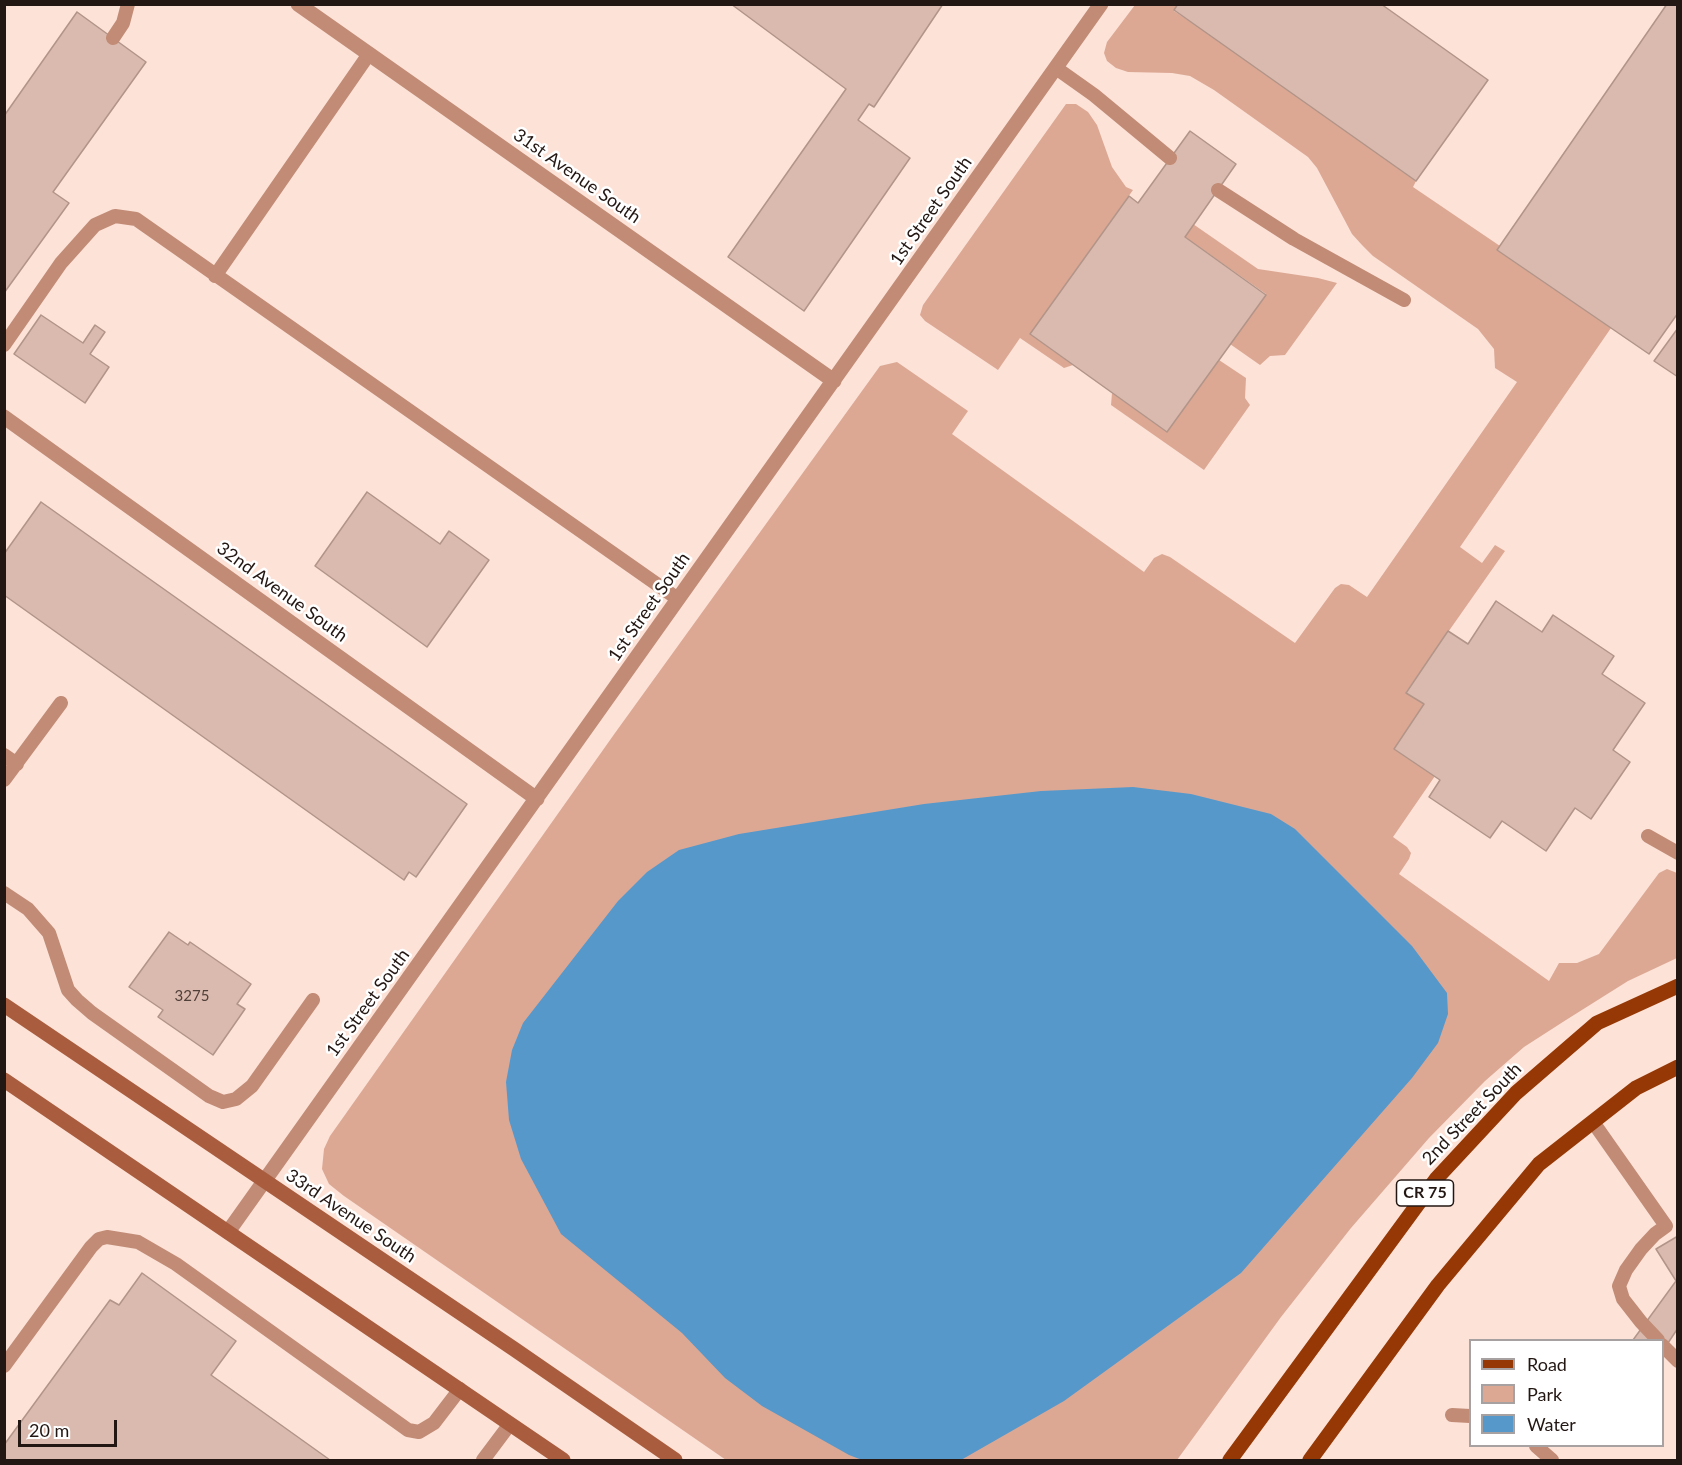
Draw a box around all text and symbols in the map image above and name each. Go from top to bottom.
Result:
street label: 31st Avenue South [509,124,645,228]
street label: 1st Street South [886,152,976,270]
street label: 32nd Avenue South [212,537,352,647]
street label: 1st Street South [604,548,694,666]
street label: 1st Street South [322,945,414,1061]
house number: 3275 [175,987,209,1005]
street label: 2nd Street South [1418,1058,1526,1170]
street label: 33rd Avenue South [282,1164,420,1268]
road number: CR 75 [1396,1180,1454,1206]
legend [1469,1339,1664,1447]
text: Road [1527,1353,1567,1375]
text: Park [1527,1383,1562,1405]
scale bar [21,1408,120,1446]
text: Water [1527,1413,1576,1435]
text: 20 m [29,1419,69,1441]

